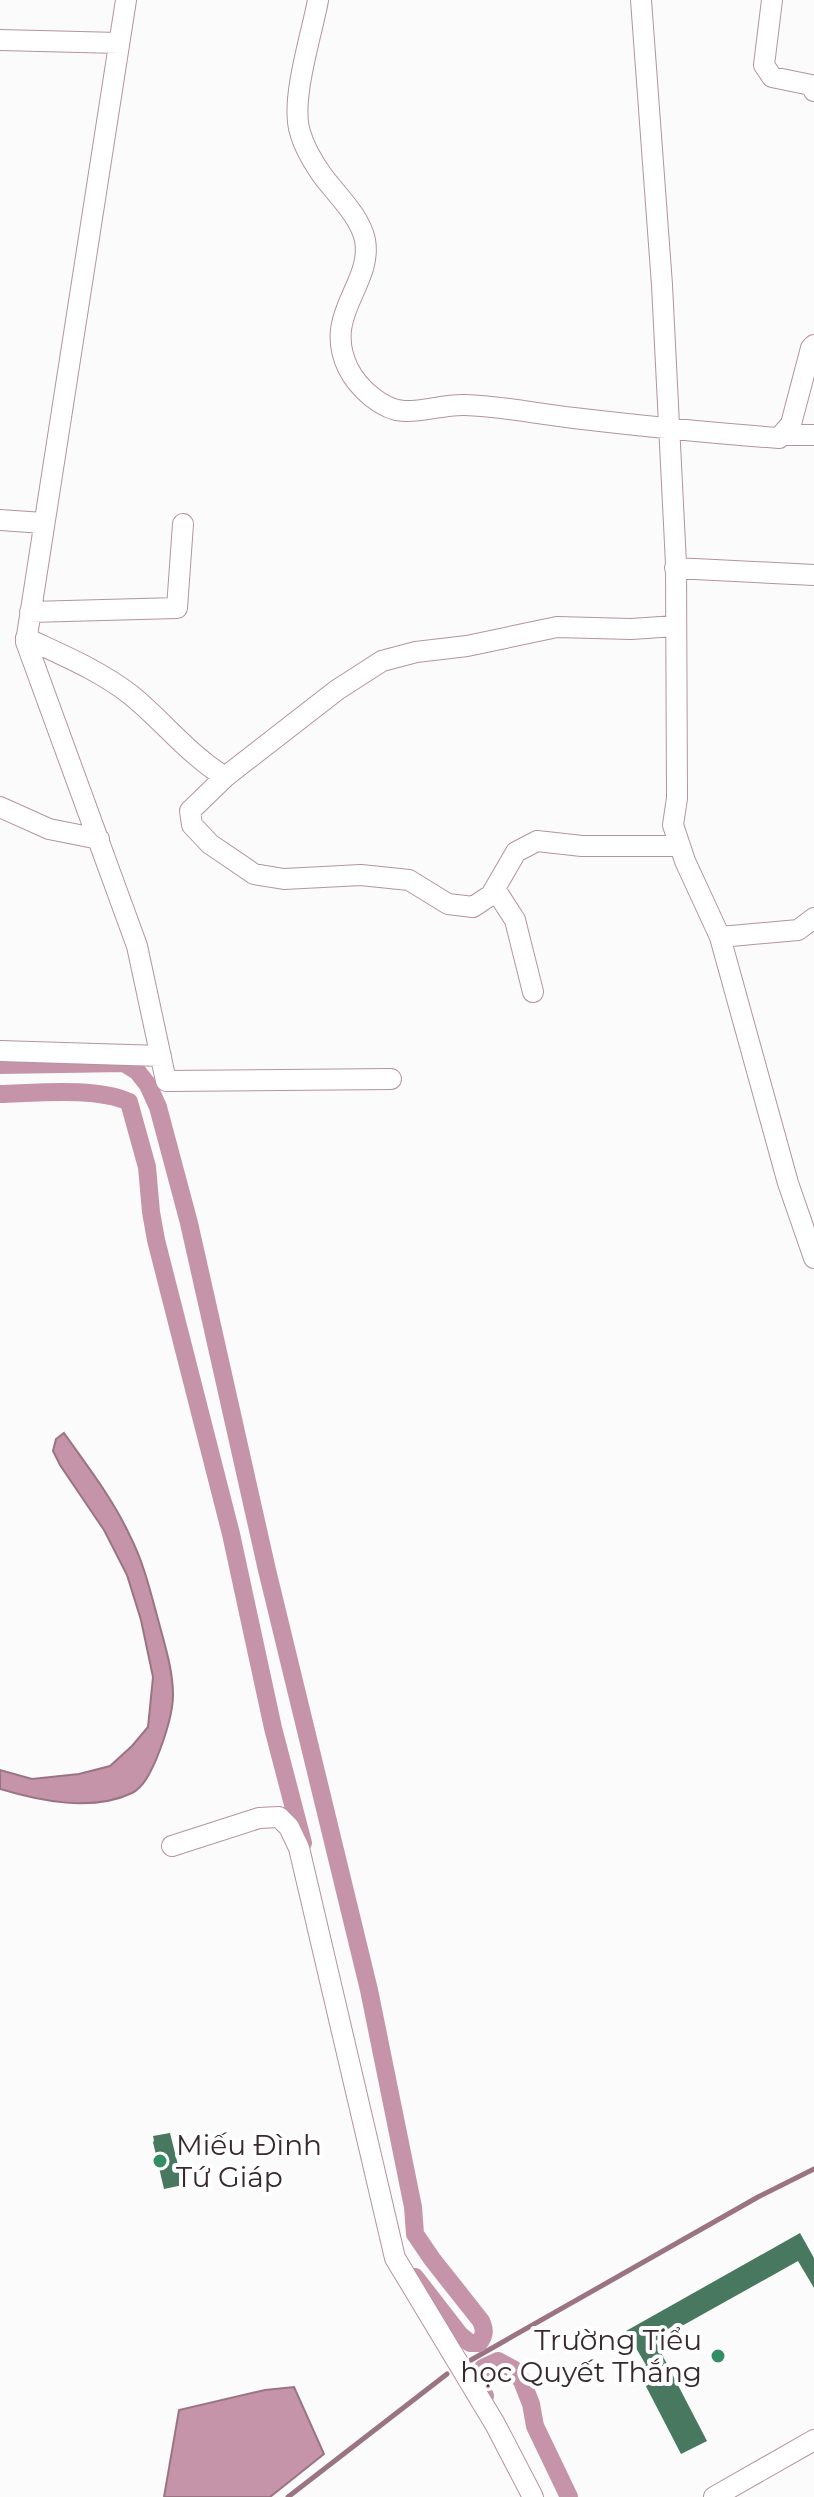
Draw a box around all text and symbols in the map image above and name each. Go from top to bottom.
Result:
place label: Miếu Đình Tứ Giáp [176,2128,322,2194]
marker: Miếu Đình Tứ Giáp [151,2152,169,2170]
place label: Trường Tiểu học Quyết Thắng [460,2323,702,2389]
marker: Trường Tiểu học Quyết Thắng [709,2347,727,2365]

